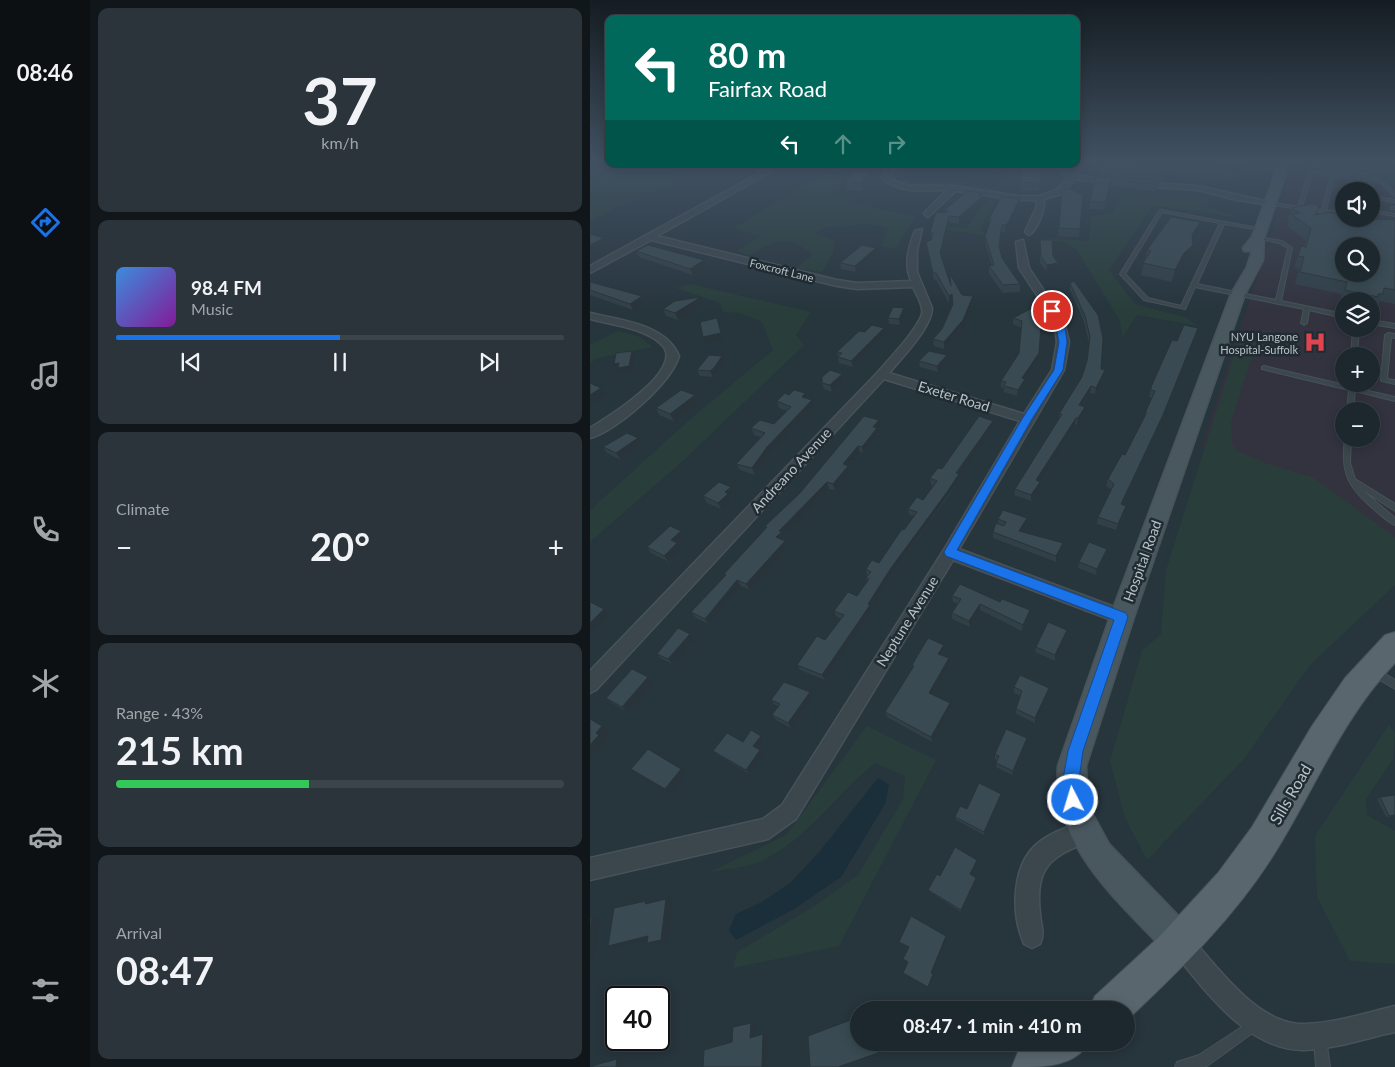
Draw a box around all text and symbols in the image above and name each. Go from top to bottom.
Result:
text: 80 m [708,33,786,75]
icon: left [625,35,690,100]
text: 08:46 [17,59,73,86]
text: 37 [302,61,378,139]
text: Fairfax Road [708,75,827,102]
icon: left [776,130,804,158]
icon: ahead [829,130,857,158]
icon: right [882,130,910,158]
text: km/h [321,133,359,152]
map controls [1335,182,1380,447]
button: sound [1335,182,1380,227]
icon: directions [28,205,63,240]
button: search [1335,237,1380,282]
street label: Foxcroft Lane [749,256,816,284]
text: 98.4 FM [191,276,262,299]
pin [1031,290,1073,332]
button: layers [1335,292,1380,337]
icon: arrive [1038,297,1066,325]
text: Music [191,299,233,318]
hospital icon: NYU Langone Hospital-Suffolk [1302,329,1328,355]
place label: NYU Langone Hospital-Suffolk [1220,330,1298,356]
button: + [1335,347,1380,392]
icon: previous [177,348,205,376]
icon: pause [326,348,354,376]
icon: next [475,348,503,376]
icon: music [28,358,63,393]
street label: Exeter Road [916,377,992,415]
button: − [1335,402,1380,447]
street label: Andreano Avenue [747,424,835,516]
text: Climate [116,499,169,518]
icon: phone [28,512,63,547]
street label: Hospital Road [1119,518,1165,604]
text: 20° [310,523,370,569]
text: − [116,530,132,564]
text: + [548,530,564,564]
street label: Neptune Avenue [872,573,942,669]
icon: climate [28,666,63,701]
text: Range · 43% [116,703,203,722]
text: 215 km [116,727,244,773]
street label: Sills Road [1265,760,1315,828]
position arrow [1046,773,1098,825]
icon: car [28,819,63,854]
text: Arrival [116,923,162,942]
text: 08:47 [116,947,214,993]
icon: filters [28,973,63,1008]
speed limit sign: 40 [605,986,670,1051]
text: 08:47 · 1 min · 410 m [903,1014,1082,1037]

